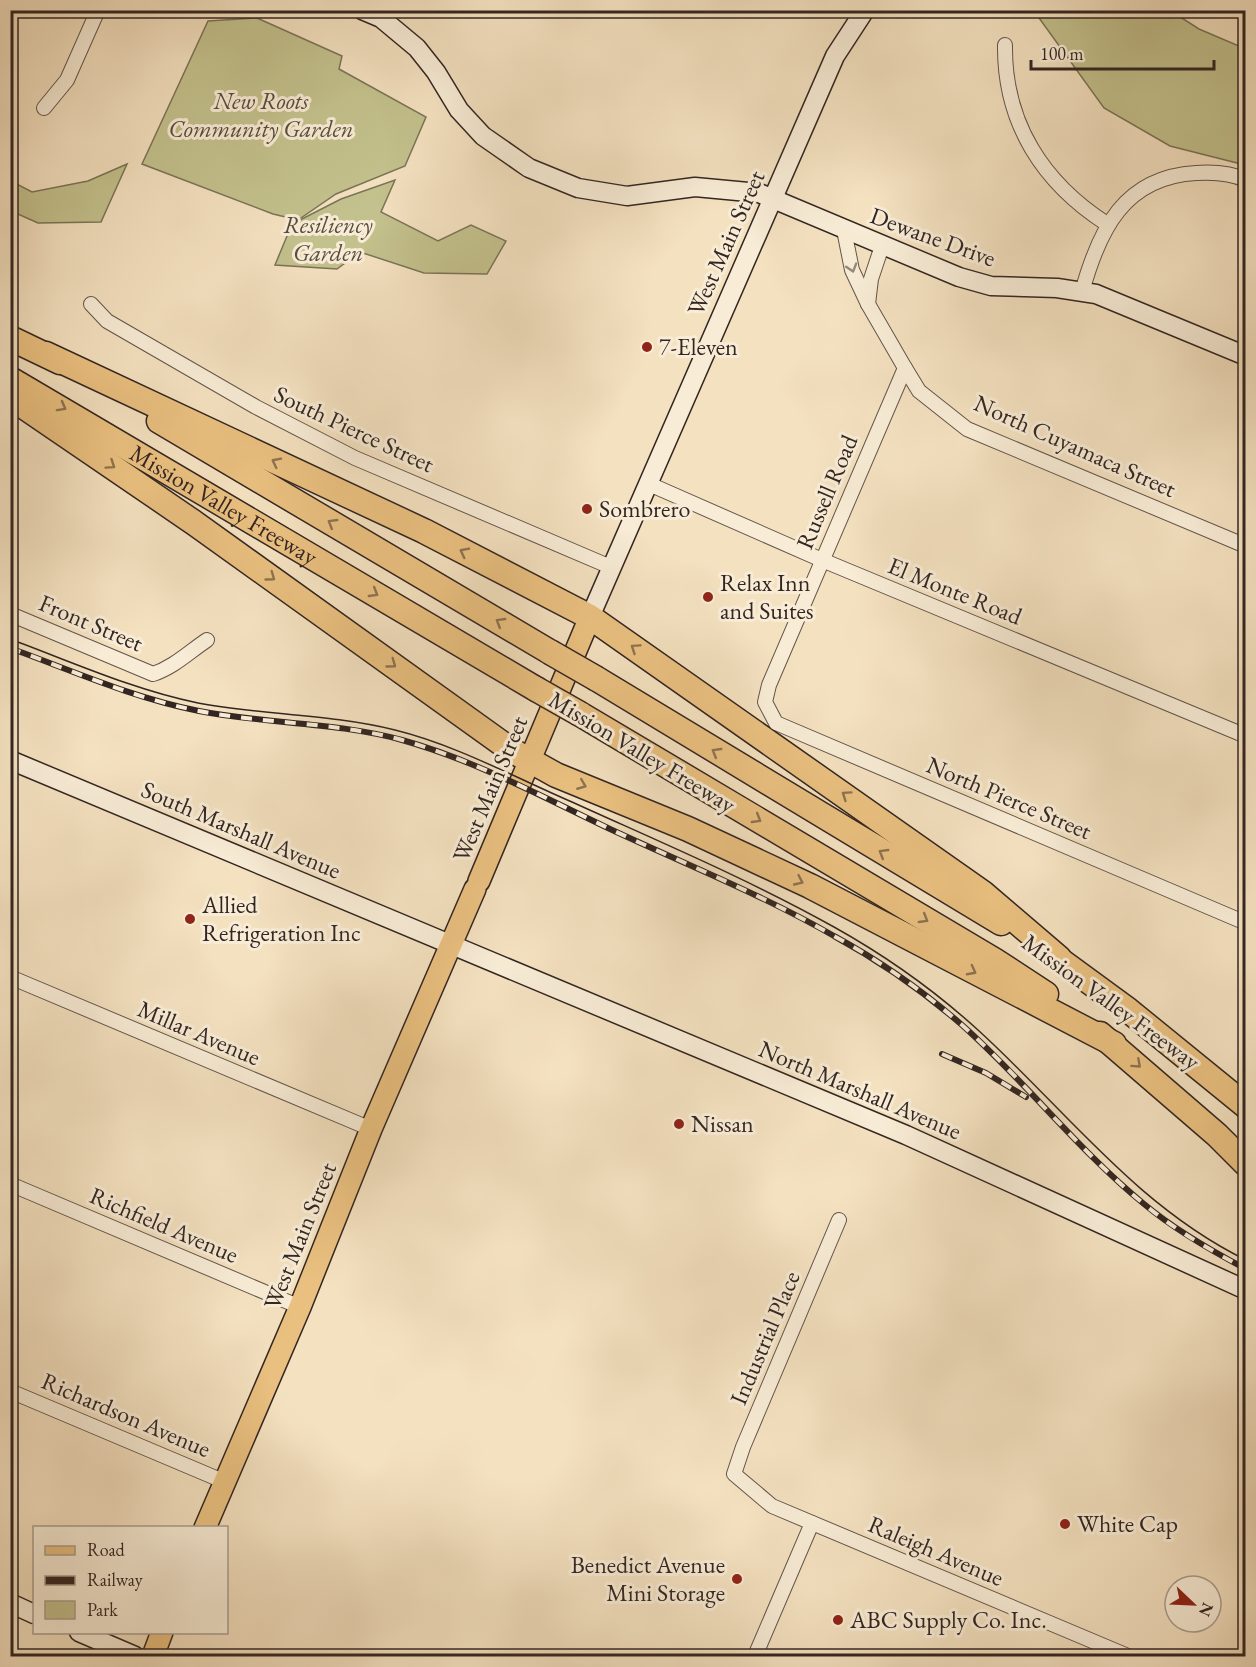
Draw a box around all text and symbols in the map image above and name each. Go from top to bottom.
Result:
scale bar [1031,33,1214,71]
text: 100 m [1040,42,1084,65]
park label: New Roots Community Garden [169,85,353,144]
street label: West Main Street [680,165,772,320]
street label: Dewane Drive [866,200,1000,274]
park label: Resiliency Garden [283,209,373,268]
one-way arrow [845,262,857,273]
place label: 7-Eleven [659,331,738,362]
marker: 7-Eleven [640,340,654,354]
street label: South Pierce Street [269,378,440,479]
street label: North Cuyamaca Street [969,387,1181,504]
one-way arrow [56,400,66,411]
street label: Russell Road [789,429,865,554]
street label: Mission Valley Freeway [124,437,324,572]
one-way arrow [104,458,115,469]
one-way arrow [272,458,282,469]
place label: Sombrero [599,493,690,524]
marker: Sombrero [580,502,594,516]
one-way arrow [328,519,338,530]
one-way arrow [459,547,470,559]
street label: El Monte Road [884,550,1027,632]
place label: Relax Inn and Suites [720,567,814,626]
one-way arrow [264,570,275,581]
one-way arrow [368,585,378,597]
street label: Front Street [35,587,148,658]
marker: Relax Inn and Suites [701,590,715,604]
one-way arrow [496,618,506,629]
one-way arrow [631,644,642,655]
one-way arrow [385,657,396,668]
street label: Mission Valley Freeway [543,684,742,820]
street label: West Main Street [445,711,534,867]
one-way arrow [712,747,722,759]
street label: North Pierce Street [922,749,1097,846]
street label: South Marshall Avenue [137,773,346,886]
one-way arrow [576,778,587,790]
one-way arrow [842,791,853,802]
one-way arrow [750,812,761,823]
one-way arrow [879,848,889,860]
one-way arrow [792,873,803,885]
place label: Allied Refrigeration Inc [201,889,361,948]
marker: Allied Refrigeration Inc [183,912,197,926]
one-way arrow [918,912,928,923]
street label: Mission Valley Freeway [1016,927,1207,1077]
one-way arrow [965,964,976,975]
street label: Millar Avenue [133,993,265,1072]
street label: North Marshall Avenue [754,1033,966,1146]
one-way arrow [1130,1057,1141,1068]
place label: Nissan [691,1108,754,1139]
marker: Nissan [672,1117,686,1131]
street label: West Main Street [256,1157,343,1314]
street label: Richfield Avenue [85,1179,243,1270]
street label: Industrial Place [722,1266,807,1409]
street label: Richardson Avenue [37,1365,215,1464]
street label: Raleigh Avenue [864,1508,1009,1593]
place label: White Cap [1077,1508,1178,1539]
marker: White Cap [1058,1517,1072,1531]
legend [33,1526,228,1634]
text: Road [87,1538,126,1561]
place label: Benedict Avenue Mini Storage [571,1549,725,1608]
text: Railway [87,1568,143,1591]
marker: Benedict Avenue Mini Storage [730,1572,744,1586]
north arrow [1163,1574,1223,1634]
text: Park [87,1598,118,1621]
text: N [1194,1600,1219,1620]
place label: ABC Supply Co. Inc. [849,1604,1047,1635]
marker: ABC Supply Co. Inc. [831,1613,845,1627]

